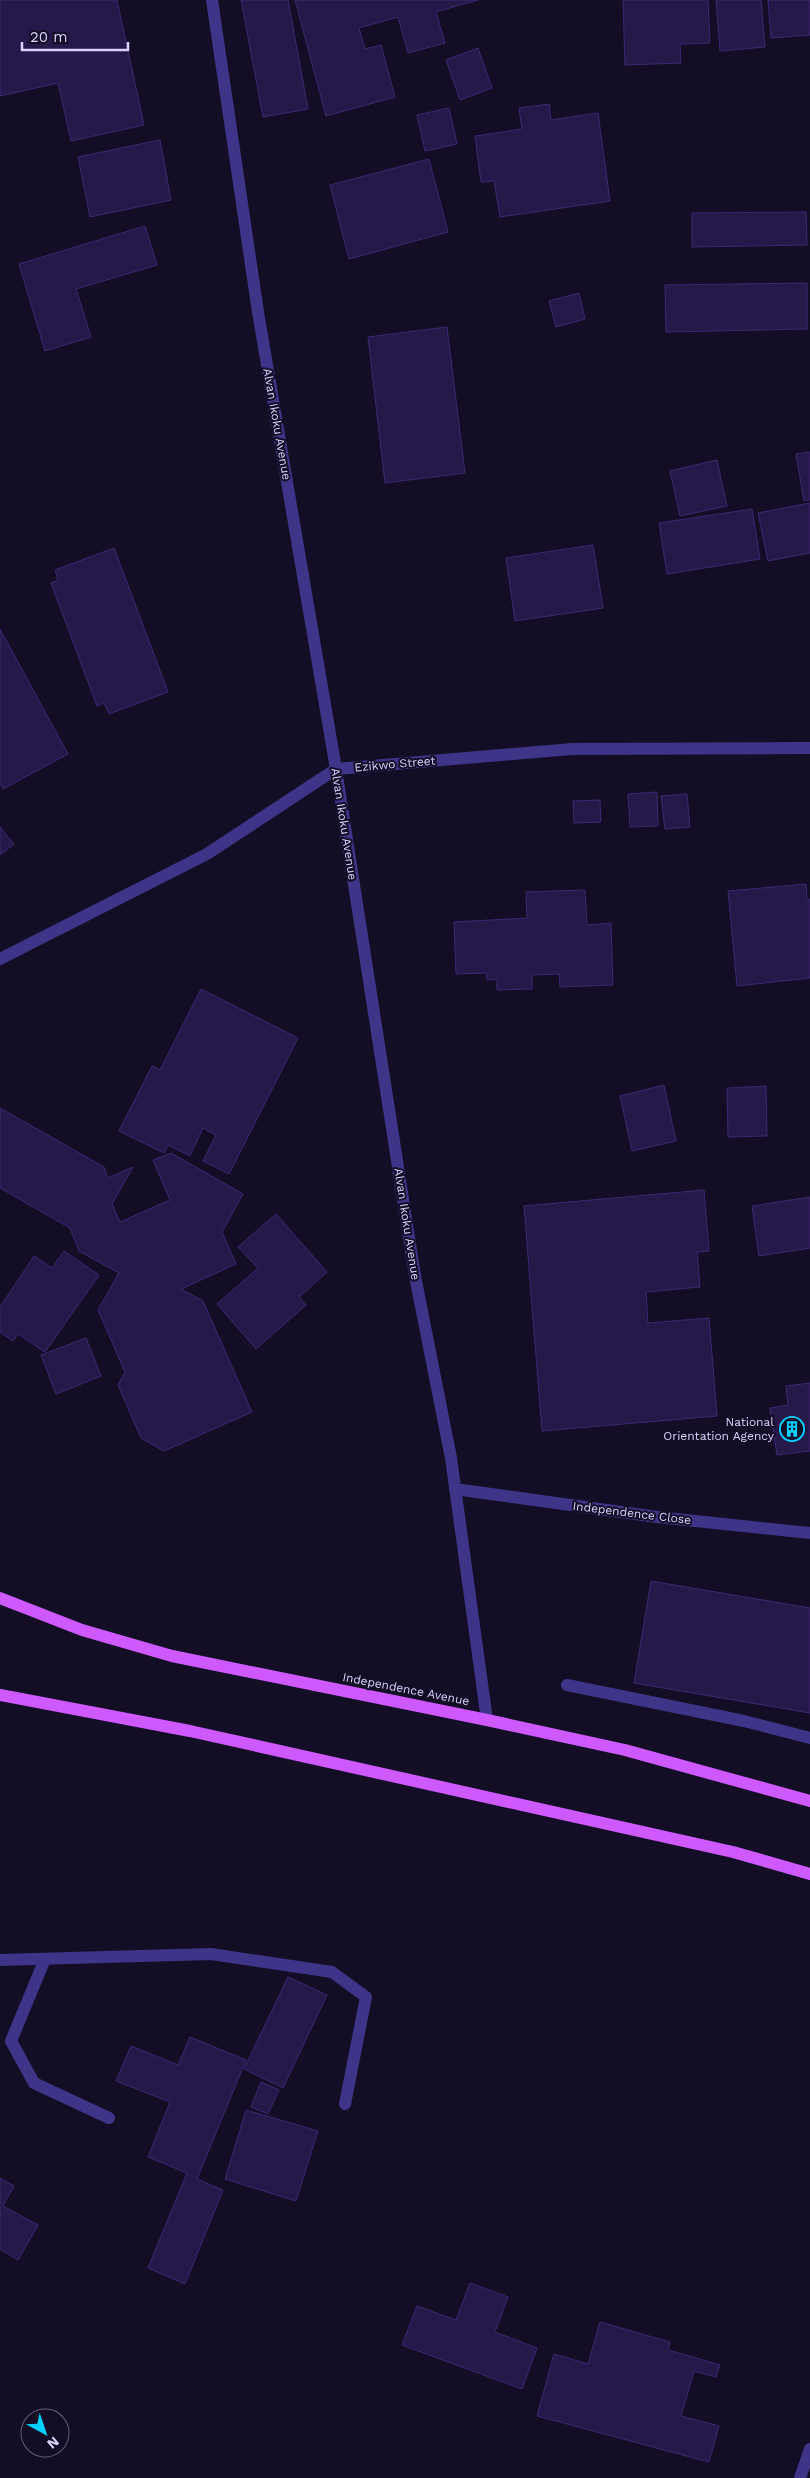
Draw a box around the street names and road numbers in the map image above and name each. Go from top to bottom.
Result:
street label: Alvan Ikoku Avenue [260,367,294,481]
street label: Ezikwo Street [354,753,436,775]
street label: Alvan Ikoku Avenue [328,767,360,881]
street label: Alvan Ikoku Avenue [391,1167,423,1281]
street label: Independence Close [572,1499,692,1527]
street label: Independence Avenue [341,1670,471,1708]

